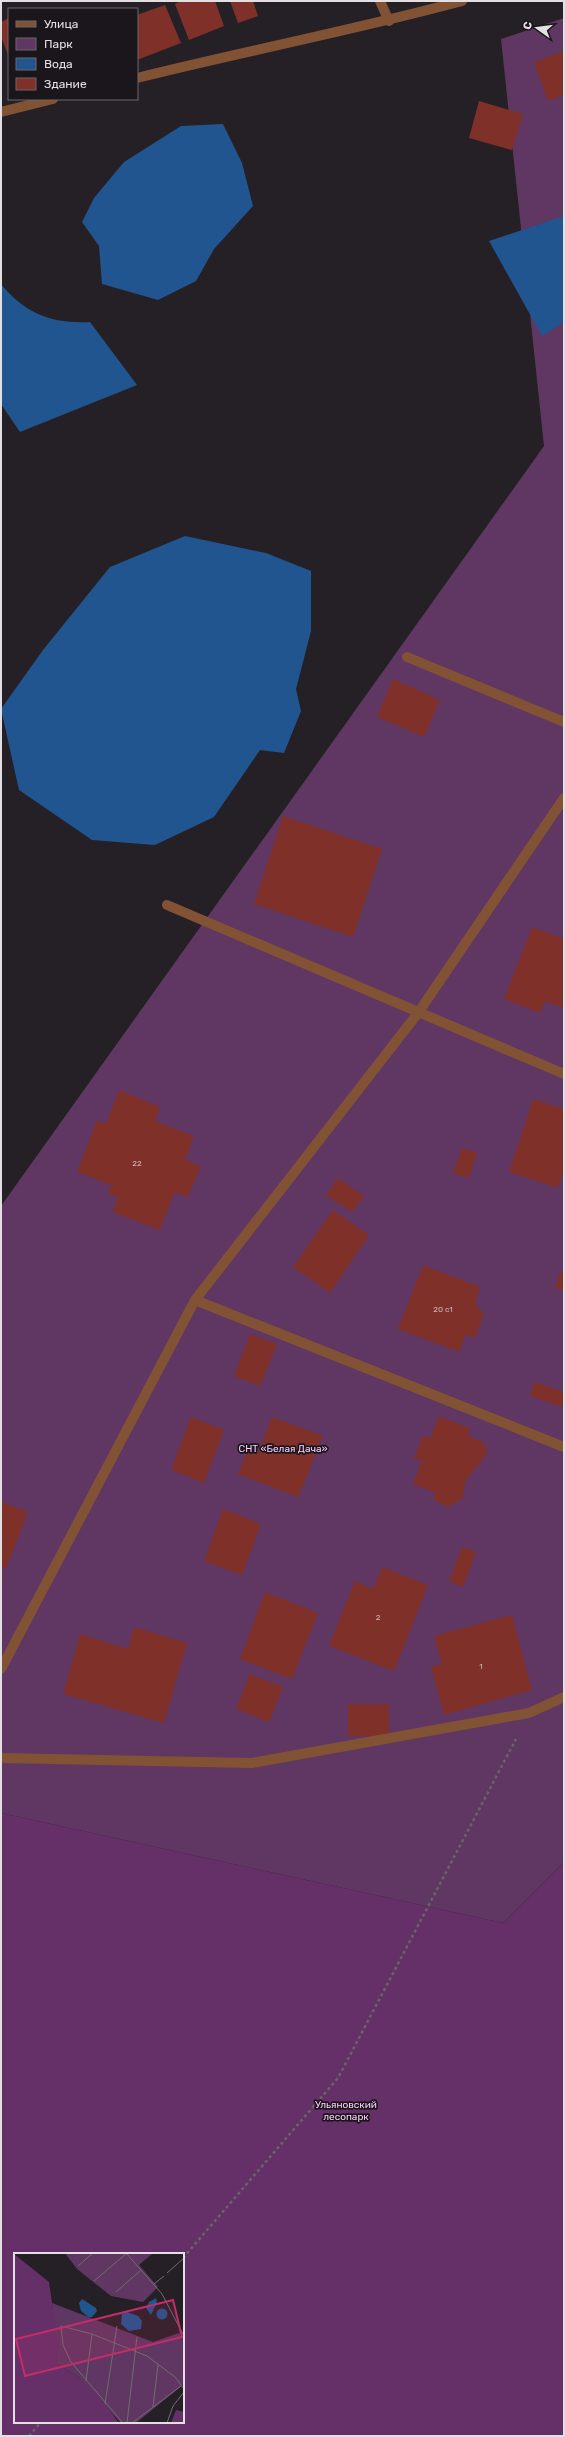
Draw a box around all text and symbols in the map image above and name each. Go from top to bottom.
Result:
legend [8,8,138,100]
north arrow [517,8,557,48]
text: Улица [44,17,78,31]
text: С [521,20,535,31]
text: Парк [44,37,73,51]
text: Вода [44,57,73,71]
text: Здание [44,77,87,91]
house number: 22 [132,1159,142,1168]
house number: 20 с1 [433,1305,453,1314]
park label: СНТ «Белая Дача» [239,1443,328,1455]
house number: 2 [376,1613,381,1622]
house number: 1 [479,1662,483,1671]
park label: Ульяновский лесопарк [315,2099,377,2123]
inset map [14,2253,184,2423]

